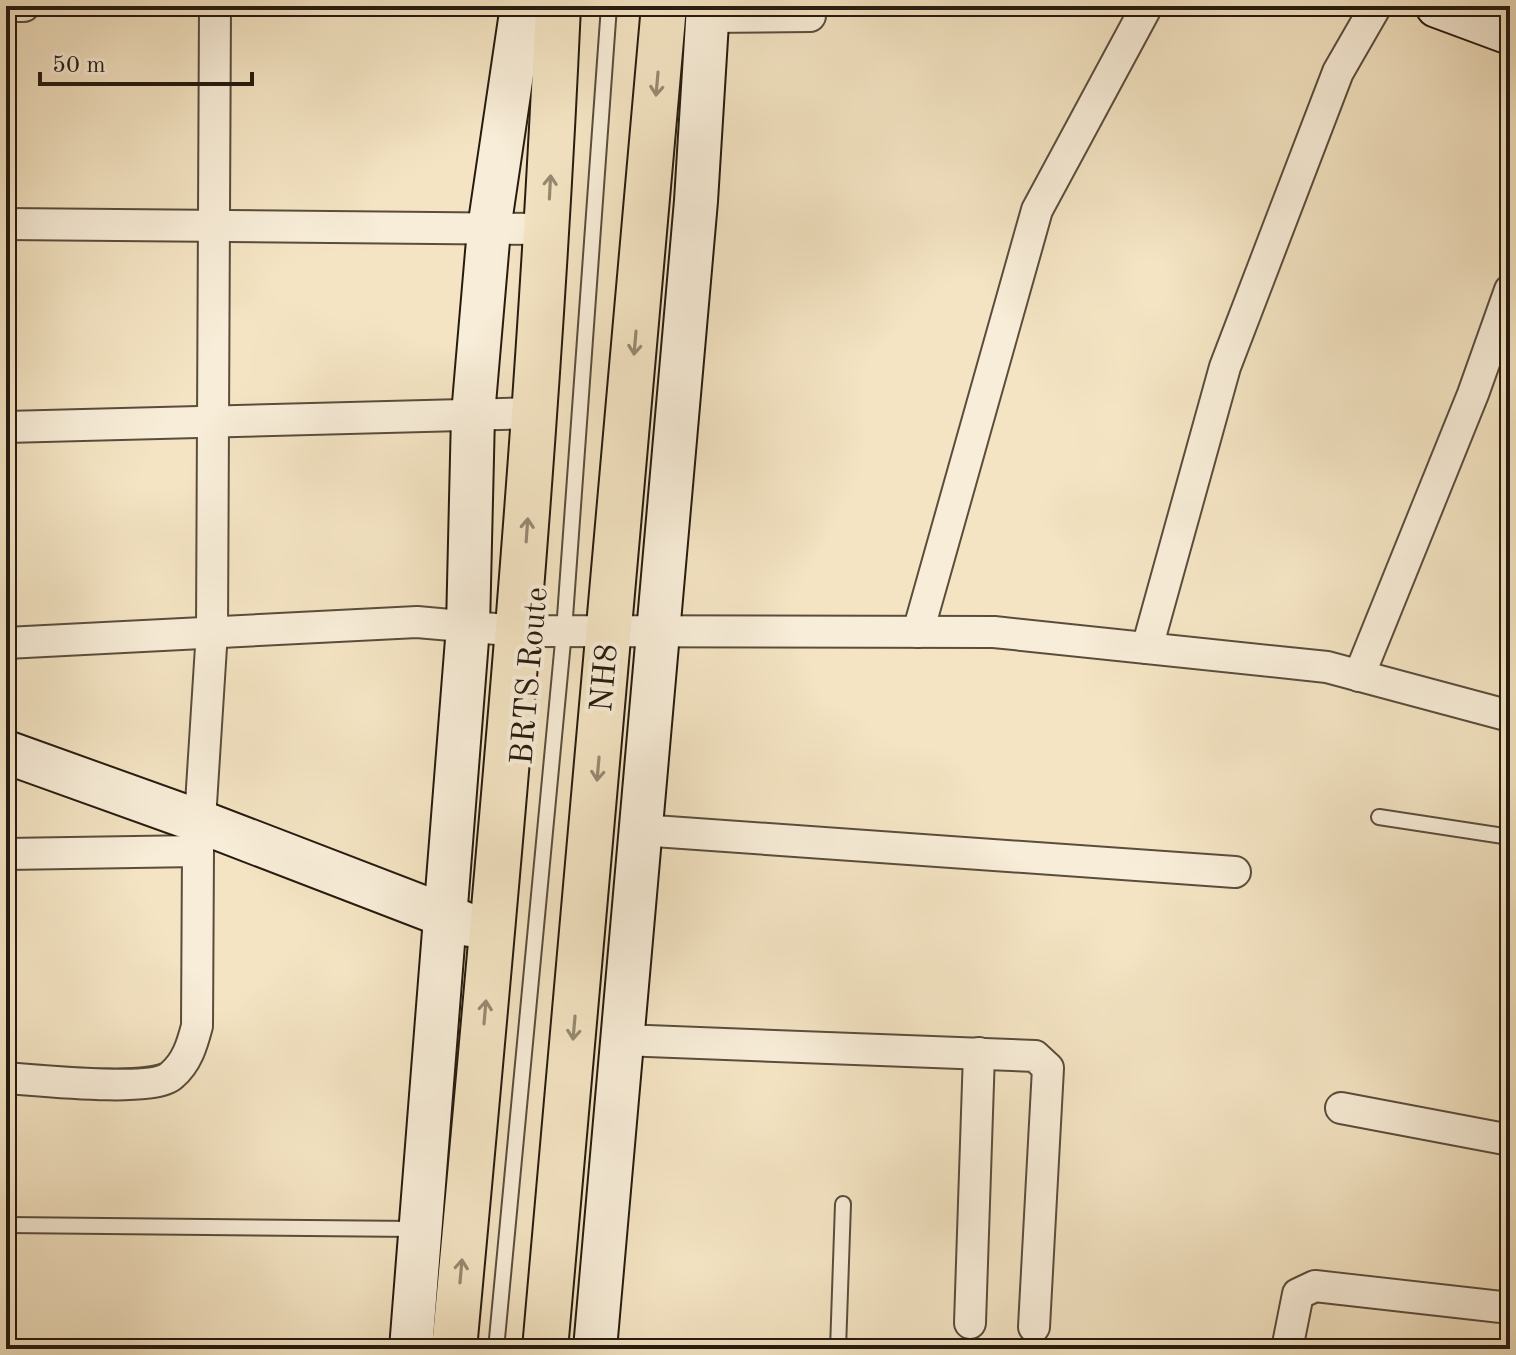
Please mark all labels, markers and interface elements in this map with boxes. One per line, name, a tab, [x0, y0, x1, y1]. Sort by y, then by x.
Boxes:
scale bar	[40, 36, 252, 86]
text: 50 m	[52, 54, 106, 78]
one-way arrow	[649, 70, 664, 97]
one-way arrow	[543, 174, 558, 201]
one-way arrow	[627, 329, 642, 356]
one-way arrow	[520, 517, 535, 544]
street label: BRTS Route	[507, 586, 555, 766]
street label: NH8	[587, 643, 625, 713]
one-way arrow	[590, 755, 605, 782]
one-way arrow	[477, 999, 492, 1026]
one-way arrow	[566, 1014, 581, 1041]
one-way arrow	[454, 1258, 469, 1285]

